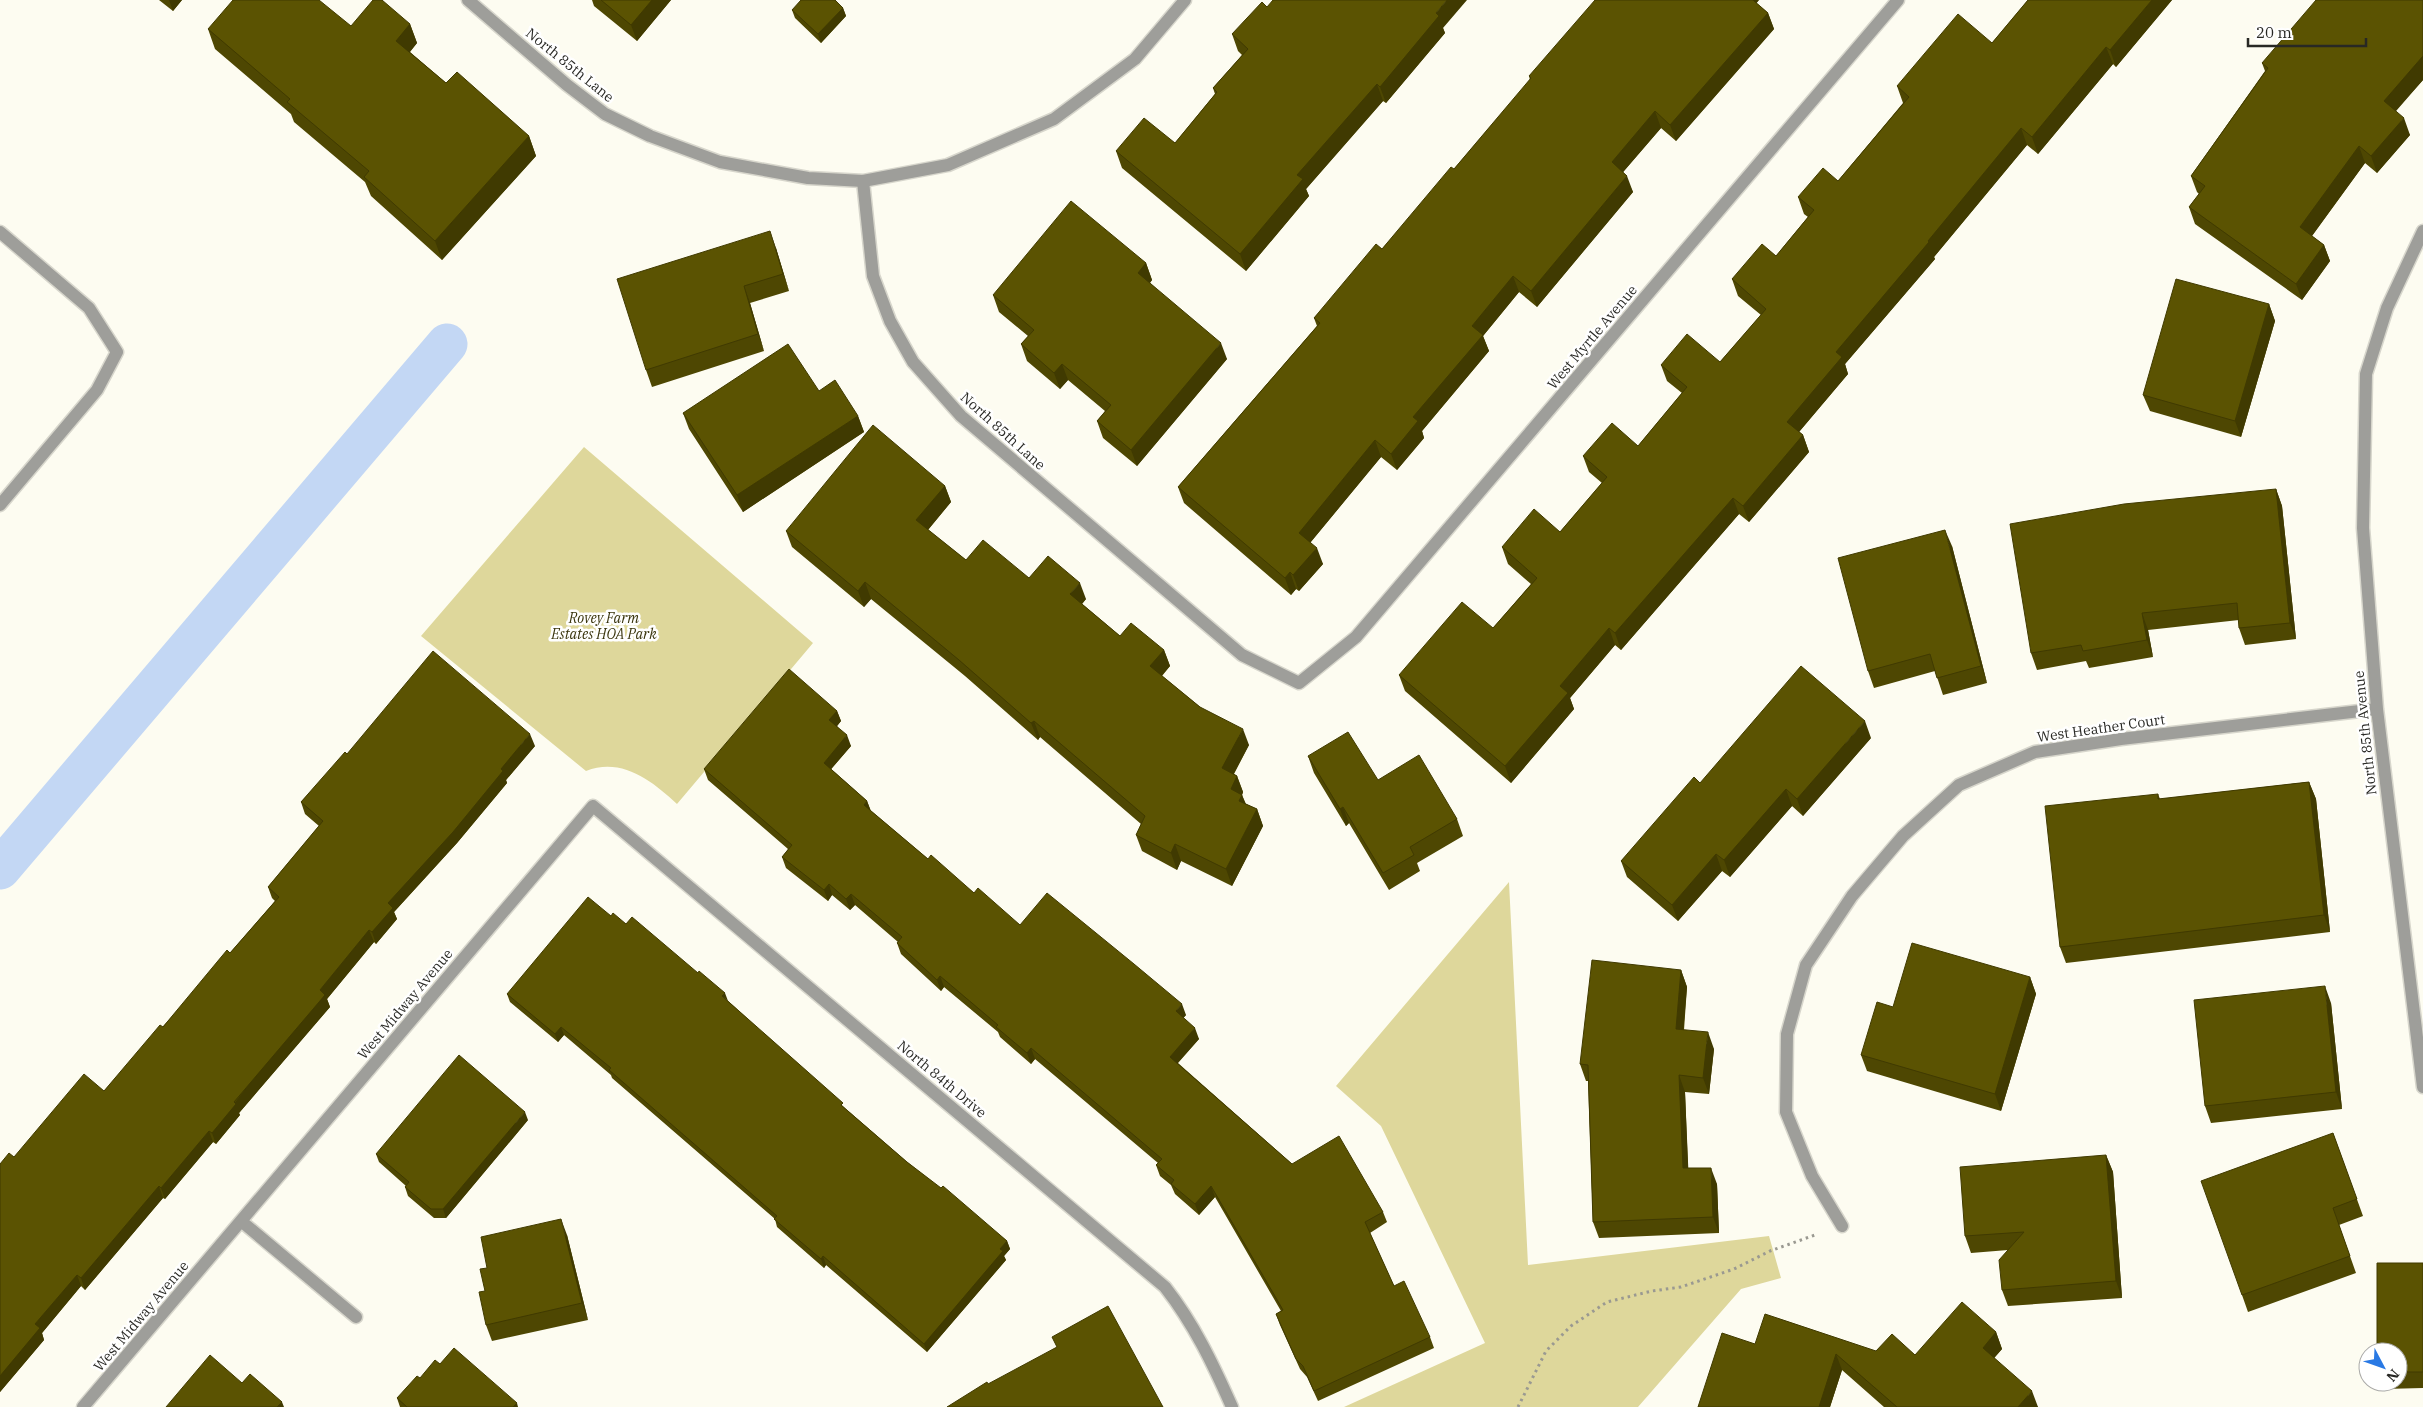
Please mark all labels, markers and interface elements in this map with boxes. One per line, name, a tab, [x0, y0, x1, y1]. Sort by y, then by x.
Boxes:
scale bar	[2248, 15, 2366, 47]
text: 20 m	[2256, 23, 2292, 42]
street label: North 85th Lane	[522, 24, 618, 106]
street label: West Myrtle Avenue	[1543, 281, 1641, 393]
street label: North 85th Lane	[957, 388, 1049, 474]
park label: Rovey Farm Estates HOA Park	[550, 609, 657, 643]
street label: North 85th Avenue	[2350, 670, 2380, 796]
street label: West Heather Court	[2036, 710, 2166, 746]
street label: West Midway Avenue	[354, 945, 456, 1063]
street label: North 84th Drive	[894, 1036, 990, 1122]
street label: West Midway Avenue	[90, 1257, 192, 1375]
north arrow	[2358, 1342, 2408, 1392]
text: N	[2382, 1365, 2403, 1386]

